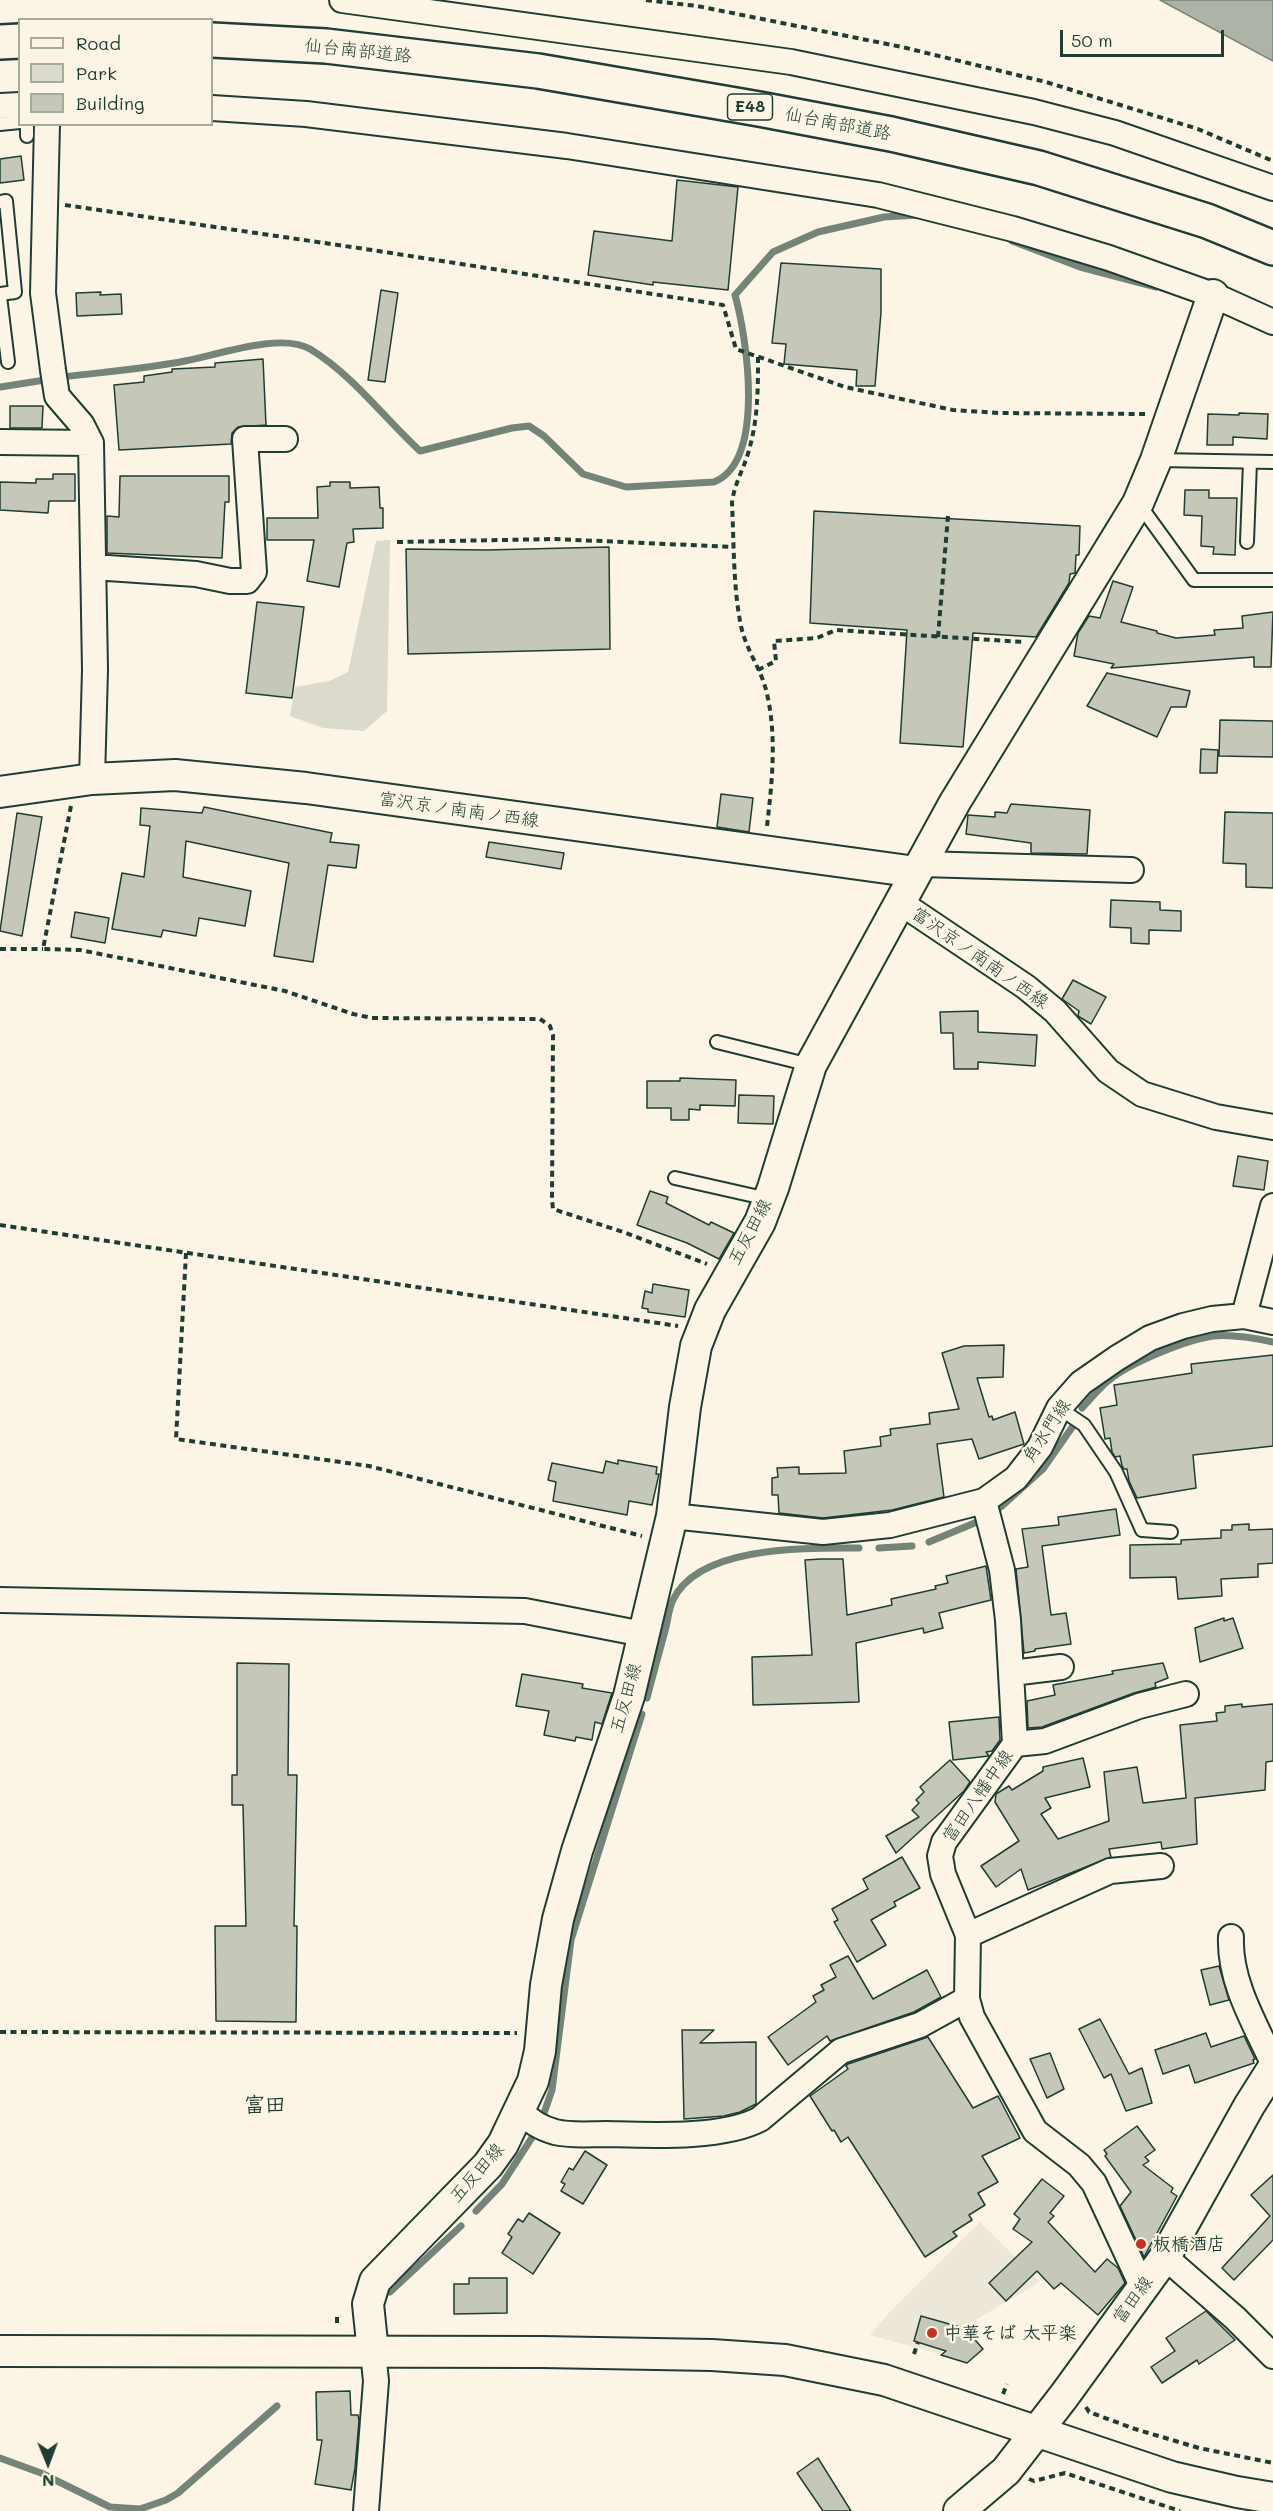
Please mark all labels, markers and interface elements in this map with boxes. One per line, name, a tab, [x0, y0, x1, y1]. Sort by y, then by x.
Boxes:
legend	[18, 18, 213, 126]
scale bar	[1063, 18, 1226, 56]
text: 50 m	[1071, 28, 1113, 52]
text: Road	[76, 31, 121, 55]
street label: 仙台南部道路	[303, 35, 413, 67]
text: Park	[76, 61, 117, 85]
text: Building	[76, 91, 144, 115]
road number: E48	[728, 94, 772, 120]
street label: 仙台南部道路	[783, 103, 893, 145]
street label: 富沢京ノ南南ノ西線	[377, 788, 541, 832]
street label: 富沢京ノ南南ノ西線	[907, 903, 1053, 1013]
street label: 五反田線	[724, 1195, 776, 1269]
street label: 角水門線	[1018, 1395, 1076, 1467]
street label: 五反田線	[606, 1660, 646, 1736]
street label: 富田八幡中線	[938, 1746, 1018, 1846]
district label: 富田	[244, 2093, 286, 2119]
street label: 五反田線	[445, 2139, 509, 2207]
place label: 板橋酒店	[1153, 2233, 1225, 2255]
marker: 板橋酒店	[1134, 2237, 1148, 2251]
street label: 富田線	[1108, 2272, 1158, 2328]
place label: 中華そば 太平楽	[944, 2322, 1076, 2344]
marker: 中華そば 太平楽	[925, 2326, 939, 2340]
north arrow	[18, 2433, 78, 2493]
text: N	[42, 2471, 55, 2492]

